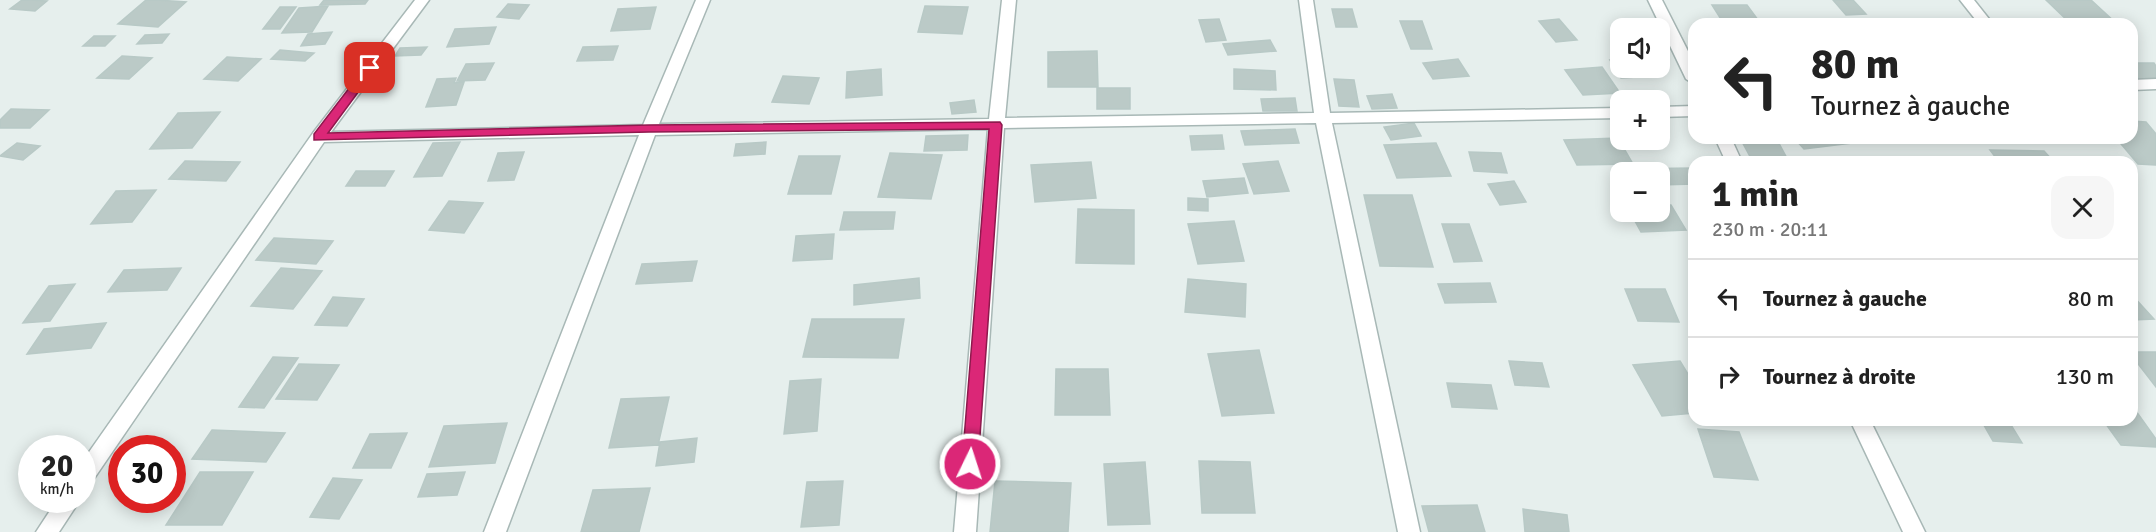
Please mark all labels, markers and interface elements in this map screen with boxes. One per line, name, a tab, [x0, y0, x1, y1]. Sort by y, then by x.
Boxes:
map controls	[1610, 18, 1670, 222]
button: sound	[1610, 18, 1670, 78]
text: 80 m	[1811, 39, 1900, 90]
pin	[344, 42, 395, 93]
icon: left	[1712, 42, 1790, 120]
icon: arrive	[353, 51, 386, 84]
button: +	[1610, 90, 1670, 150]
text: Tournez à gauche	[1811, 90, 2010, 123]
button: −	[1610, 162, 1670, 222]
text: 1 min	[1712, 172, 1799, 217]
button: close	[2051, 176, 2114, 239]
text: 230 m · 20:11	[1712, 217, 1828, 242]
icon: left	[1712, 282, 1745, 315]
text: Tournez à gauche	[1763, 285, 1927, 312]
text: 80 m	[2068, 285, 2114, 312]
icon: right	[1712, 360, 1745, 393]
text: Tournez à droite	[1763, 363, 1916, 390]
text: 130 m	[2056, 363, 2114, 390]
position arrow	[938, 432, 1002, 496]
speed limit sign: 30	[108, 435, 186, 513]
text: 20	[41, 448, 73, 485]
text: km/h	[40, 480, 74, 498]

